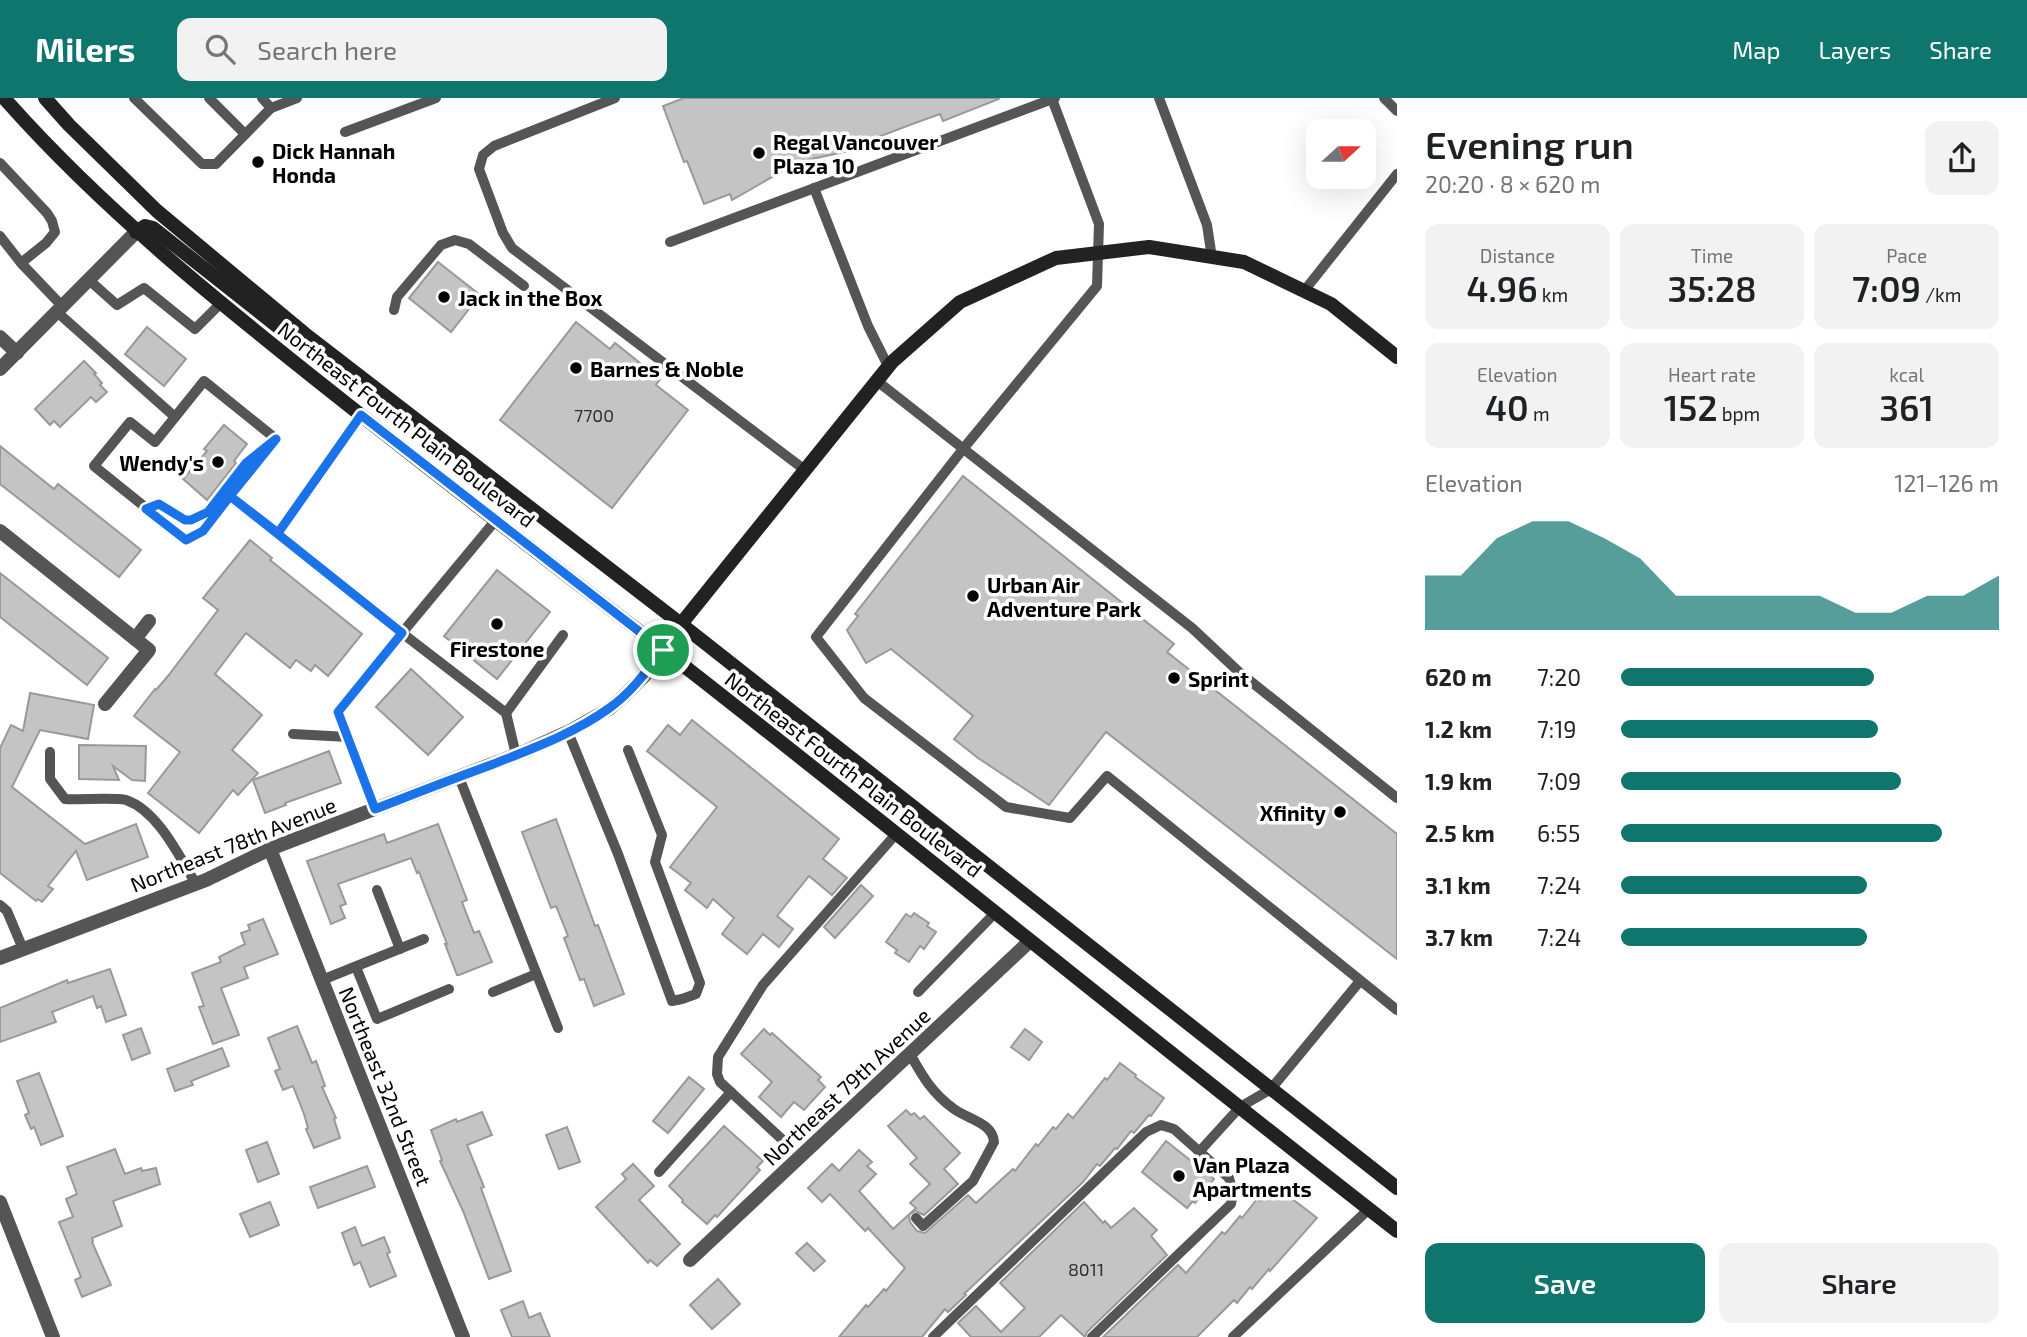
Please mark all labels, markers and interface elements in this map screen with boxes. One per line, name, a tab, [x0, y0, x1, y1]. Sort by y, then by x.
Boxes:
search box	[177, 18, 667, 81]
text: Milers	[35, 29, 135, 69]
icon: search	[201, 30, 239, 68]
text: Search here	[257, 34, 397, 65]
text: Map	[1732, 35, 1780, 64]
text: Layers	[1818, 35, 1891, 64]
text: Share	[1929, 35, 1992, 64]
north arrow	[1306, 119, 1376, 189]
map controls	[1306, 119, 1376, 189]
text: Evening run	[1425, 121, 1634, 167]
button: share	[1925, 121, 1999, 195]
place label: Regal Vancouver Plaza 10	[773, 129, 938, 178]
place label: Dick Hannah Honda	[272, 138, 395, 187]
marker: Regal Vancouver Plaza 10	[751, 145, 767, 161]
marker: Dick Hannah Honda	[250, 154, 266, 170]
text: 20:20 · 8 × 620 m	[1425, 170, 1600, 198]
text: Distance	[1480, 244, 1555, 267]
text: Time	[1691, 244, 1733, 267]
text: Pace	[1886, 244, 1927, 267]
text: 4.96	[1467, 267, 1538, 309]
text: 35:28	[1667, 267, 1757, 309]
text: 7:09	[1852, 267, 1921, 309]
text: km	[1538, 283, 1568, 306]
text: /km	[1921, 283, 1961, 306]
place label: Jack in the Box	[458, 285, 602, 310]
marker: Jack in the Box	[436, 289, 452, 305]
street label: Northeast Fourth Plain Boulevard	[274, 316, 540, 532]
place label: Barnes & Noble	[590, 356, 744, 381]
marker: Barnes & Noble	[568, 360, 584, 376]
text: Elevation	[1477, 363, 1558, 386]
text: Heart rate	[1668, 363, 1756, 386]
text: kcal	[1889, 363, 1924, 386]
text: 40	[1485, 386, 1529, 428]
text: 152	[1664, 386, 1718, 428]
text: 361	[1879, 386, 1934, 428]
text: m	[1529, 402, 1550, 425]
text: bpm	[1718, 402, 1760, 425]
house number: 7700	[574, 404, 614, 426]
place label: Wendy's	[119, 450, 204, 476]
marker: Wendy's	[210, 454, 226, 470]
text: Elevation	[1425, 469, 1523, 497]
text: 121–126 m	[1894, 469, 1999, 497]
place label: Urban Air Adventure Park	[987, 572, 1141, 621]
marker: Urban Air Adventure Park	[965, 588, 981, 604]
marker: Firestone	[489, 616, 505, 632]
pin	[633, 620, 693, 680]
icon: arrive	[644, 631, 682, 669]
place label: Firestone	[450, 636, 545, 661]
text: 620 m	[1425, 663, 1492, 691]
text: 7:20	[1537, 663, 1581, 691]
street label: Northeast Fourth Plain Boulevard	[721, 666, 987, 882]
place label: Sprint	[1188, 666, 1249, 691]
marker: Sprint	[1166, 670, 1182, 686]
text: 1.2 km	[1425, 715, 1492, 743]
text: 7:19	[1537, 715, 1577, 743]
text: 1.9 km	[1425, 767, 1492, 795]
text: 7:09	[1537, 767, 1581, 795]
street label: Northeast 78th Avenue	[126, 791, 340, 897]
place label: Xfinity	[1260, 800, 1326, 826]
marker: Xfinity	[1332, 804, 1348, 820]
text: 2.5 km	[1425, 819, 1495, 847]
text: 6:55	[1537, 819, 1580, 847]
text: 3.1 km	[1425, 871, 1491, 899]
text: 7:24	[1537, 871, 1581, 899]
text: 3.7 km	[1425, 923, 1493, 951]
text: 7:24	[1537, 923, 1581, 951]
street label: Northeast 32nd Street	[335, 983, 437, 1189]
street label: Northeast 79th Avenue	[757, 1002, 935, 1170]
place label: Van Plaza Apartments	[1193, 1152, 1312, 1201]
marker: Van Plaza Apartments	[1171, 1168, 1187, 1184]
button: Save	[1425, 1243, 1705, 1323]
button: Share	[1719, 1243, 1999, 1323]
house number: 8011	[1068, 1258, 1104, 1280]

